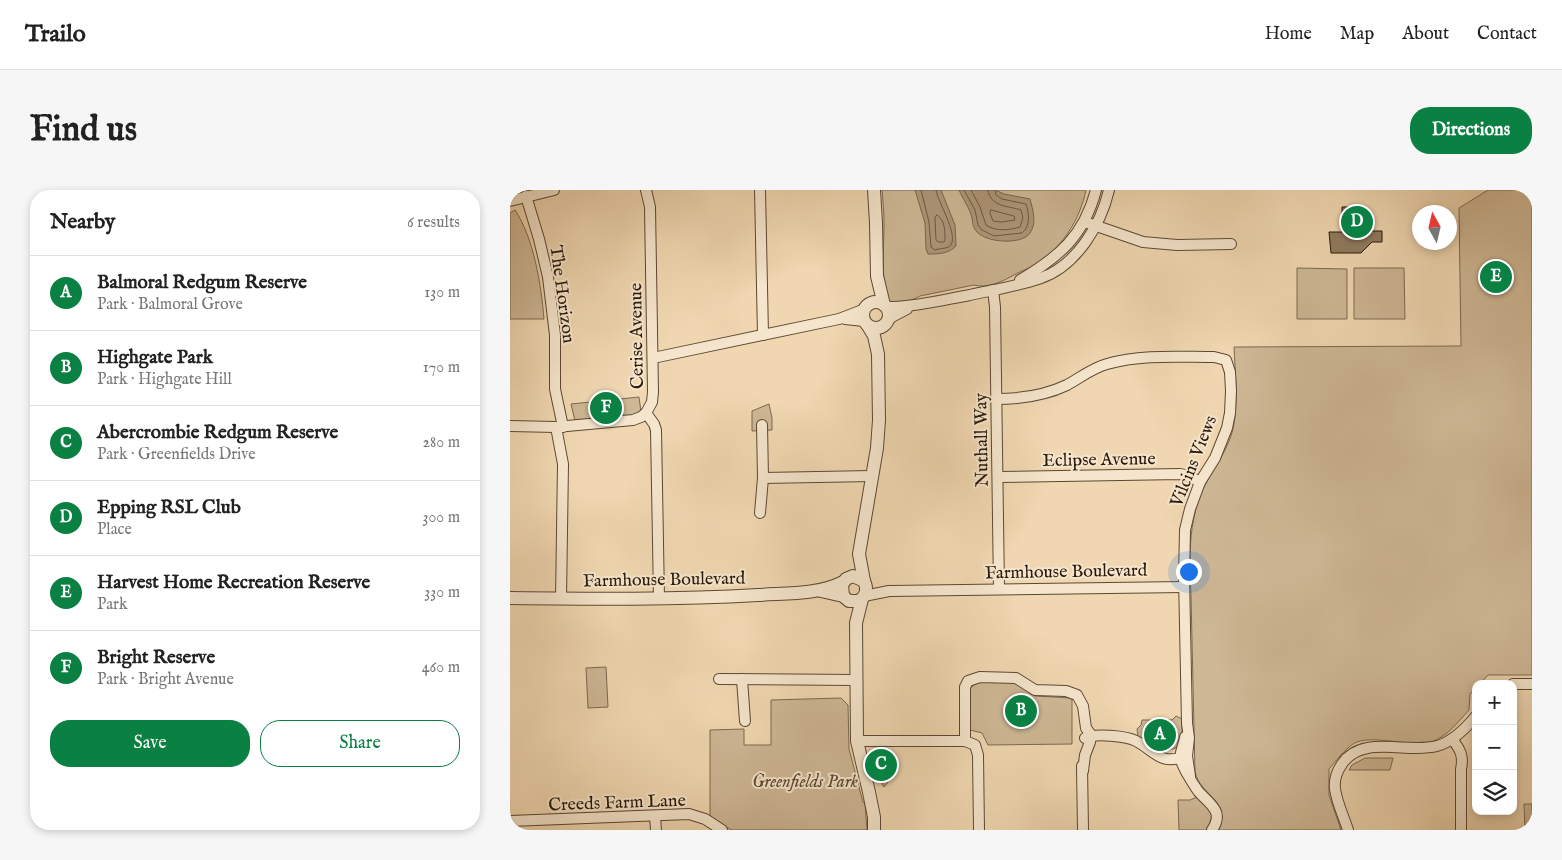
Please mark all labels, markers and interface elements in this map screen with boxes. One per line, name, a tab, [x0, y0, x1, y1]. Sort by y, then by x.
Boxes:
text: Trailo	[25, 19, 86, 50]
text: Home	[1265, 23, 1312, 46]
text: Map	[1340, 23, 1374, 46]
text: About	[1402, 23, 1449, 46]
text: Contact	[1477, 23, 1537, 46]
button: Directions	[1410, 107, 1532, 154]
text: Find us	[30, 108, 137, 153]
pin: D	[1341, 203, 1373, 241]
north arrow	[1412, 205, 1457, 250]
text: Nearby	[50, 209, 115, 236]
text: 6 results	[407, 213, 460, 233]
street label: The Horizon	[543, 244, 580, 345]
pin: E	[1480, 258, 1512, 296]
text: Balmoral Redgum Reserve	[97, 271, 307, 295]
text: A	[61, 283, 71, 303]
text: 130 m	[424, 283, 460, 303]
street label: Cerise Avenue	[625, 283, 650, 389]
text: Park · Balmoral Grove	[97, 295, 243, 315]
text: Highgate Park	[97, 346, 213, 370]
text: B	[61, 358, 71, 378]
text: 170 m	[423, 358, 460, 378]
text: Park · Highgate Hill	[97, 370, 232, 390]
pin: F	[590, 389, 622, 427]
street label: Nuthall Way	[970, 393, 995, 487]
street label: Vilcins Views	[1165, 412, 1223, 512]
text: Abercrombie Redgum Reserve	[97, 421, 338, 445]
text: C	[60, 433, 72, 453]
text: 280 m	[423, 433, 460, 453]
text: Park · Greenfields Drive	[97, 445, 256, 465]
street label: Eclipse Avenue	[1042, 448, 1156, 473]
text: Epping RSL Club	[97, 496, 241, 520]
text: D	[60, 508, 72, 528]
text: 300 m	[422, 508, 460, 528]
text: Place	[97, 520, 132, 540]
your location	[1176, 559, 1202, 585]
street label: Farmhouse Boulevard	[985, 560, 1148, 585]
street label: Farmhouse Boulevard	[583, 568, 746, 593]
text: Harvest Home Recreation Reserve	[97, 571, 370, 595]
text: E	[60, 583, 72, 603]
text: 330 m	[424, 583, 460, 603]
text: Park	[97, 595, 127, 615]
text: Bright Reserve	[97, 646, 215, 670]
text: F	[61, 658, 71, 678]
text: 460 m	[422, 658, 460, 678]
text: Park · Bright Avenue	[97, 670, 234, 690]
map controls	[1472, 680, 1517, 815]
button: +	[1472, 680, 1517, 725]
pin: B	[1005, 692, 1037, 730]
pin: A	[1144, 716, 1176, 754]
button: Save	[50, 720, 250, 767]
button: Share	[260, 720, 460, 767]
button: −	[1472, 725, 1517, 770]
pin: C	[865, 746, 897, 784]
button: layers	[1472, 770, 1517, 815]
park label: Greenfields Park	[752, 771, 858, 794]
street label: Creeds Farm Lane	[548, 790, 686, 817]

